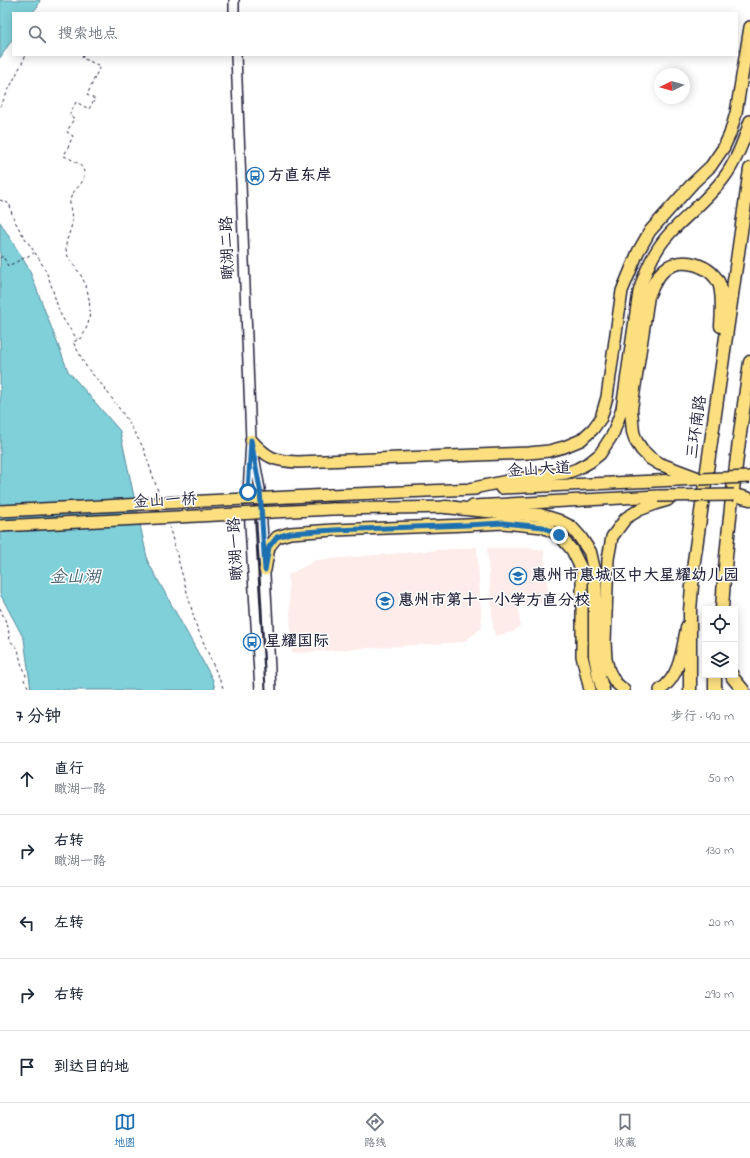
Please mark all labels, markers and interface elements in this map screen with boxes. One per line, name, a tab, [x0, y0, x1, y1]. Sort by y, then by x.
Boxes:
search box	[12, 12, 738, 56]
icon: search	[26, 23, 48, 45]
text: 搜索地点	[58, 23, 118, 45]
north arrow	[654, 68, 690, 104]
place label: 方直东岸	[268, 164, 332, 188]
bus stop icon: 方直东岸	[245, 166, 265, 186]
street label: 瞰湖二路	[215, 216, 241, 280]
street label: 三环南路	[681, 394, 713, 460]
street label: 金山大道	[506, 456, 572, 484]
route start	[239, 483, 257, 501]
street label: 金山一桥	[132, 487, 198, 515]
street label: 瞰湖一路	[222, 516, 250, 582]
route end	[550, 526, 568, 544]
place label: 惠州市惠城区中大星耀幼儿园	[531, 564, 739, 588]
water label: 金山湖	[50, 565, 102, 590]
school or university icon: 惠州市惠城区中大星耀幼儿园	[508, 566, 528, 586]
place label: 惠州市第十一小学方直分校	[398, 589, 590, 613]
school or university icon: 惠州市第十一小学方直分校	[375, 591, 395, 611]
map controls	[702, 606, 738, 678]
button: locate	[702, 606, 738, 642]
place label: 星耀国际	[265, 630, 329, 654]
bus stop icon: 星耀国际	[242, 632, 262, 652]
button: layers	[702, 642, 738, 678]
text: 7 分钟	[16, 704, 61, 729]
text: 步行 · 490 m	[671, 707, 734, 726]
text: 直行	[54, 758, 84, 780]
icon: ahead	[16, 768, 38, 790]
text: 50 m	[708, 769, 734, 788]
text: 瞰湖一路	[54, 780, 106, 799]
text: 右转	[54, 830, 84, 852]
icon: right	[16, 840, 38, 862]
text: 130 m	[706, 841, 734, 860]
text: 瞰湖一路	[54, 852, 106, 871]
icon: left	[16, 912, 38, 934]
text: 左转	[54, 912, 84, 934]
text: 20 m	[709, 913, 734, 932]
icon: right	[16, 984, 38, 1006]
text: 右转	[54, 984, 84, 1006]
text: 290 m	[705, 985, 734, 1004]
icon: arrive	[16, 1056, 38, 1078]
text: 到达目的地	[54, 1056, 129, 1078]
tab: 地图	[114, 1111, 136, 1151]
tab: 路线	[364, 1111, 386, 1151]
tab: 收藏	[614, 1111, 636, 1151]

